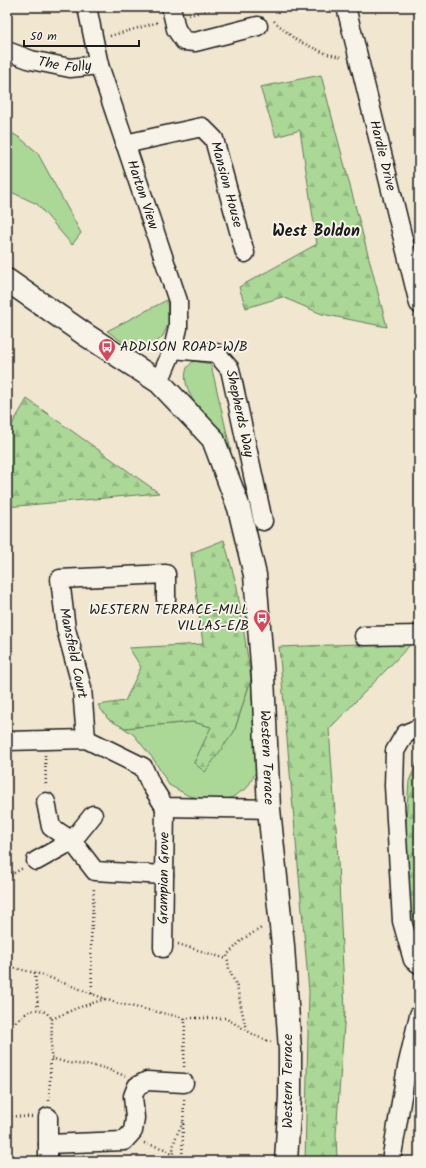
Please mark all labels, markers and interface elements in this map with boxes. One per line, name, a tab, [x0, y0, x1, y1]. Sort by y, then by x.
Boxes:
scale bar	[24, 22, 139, 48]
text: 50 m	[30, 27, 57, 46]
street label: The Folly	[36, 51, 93, 79]
street label: Hardie Drive	[363, 118, 402, 194]
street label: Mansion House	[204, 139, 249, 231]
street label: Harton View	[121, 157, 164, 233]
district label: West Boldon	[272, 219, 360, 244]
place label: ADDISON ROAD-W/B	[120, 336, 248, 358]
bus stop icon: ADDISON ROAD-W/B	[97, 337, 117, 362]
street label: Shepherds Way	[219, 368, 260, 460]
place label: WESTERN TERRACE-MILL VILLAS-E/B	[89, 599, 249, 637]
street label: Mansfield Court	[53, 606, 93, 701]
bus stop icon: WESTERN TERRACE-MILL VILLAS-E/B	[252, 608, 272, 633]
street label: Western Terrace	[254, 709, 280, 806]
street label: Grampian Grove	[152, 831, 176, 924]
street label: Western Terrace	[277, 1033, 299, 1128]

